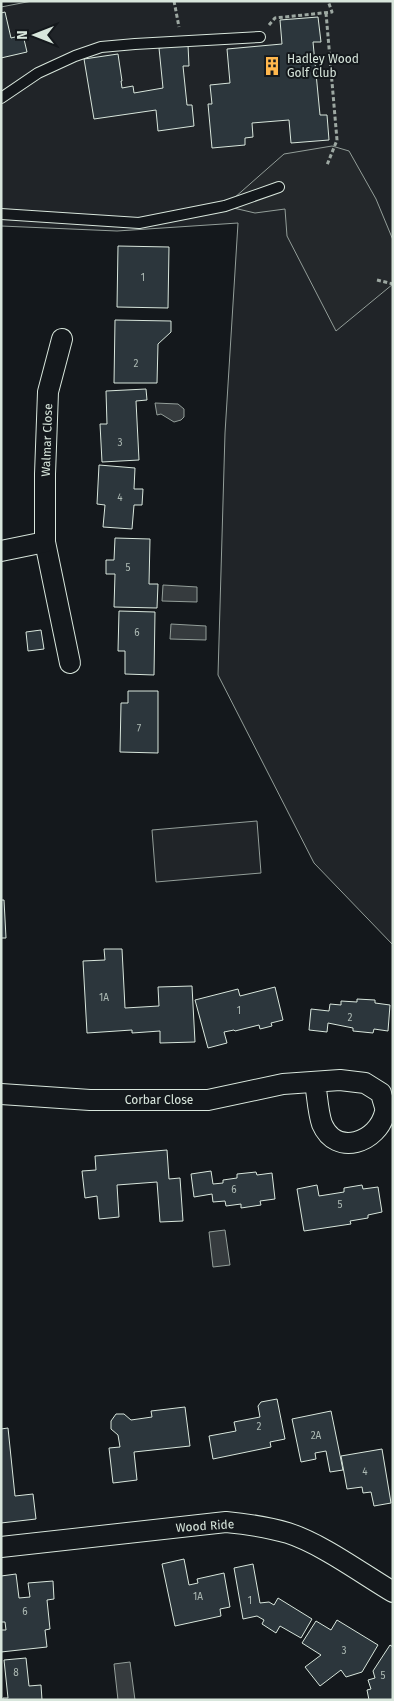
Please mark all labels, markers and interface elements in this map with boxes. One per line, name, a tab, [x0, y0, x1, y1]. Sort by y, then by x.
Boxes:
north arrow	[10, 10, 60, 60]
text: N	[14, 30, 31, 40]
place label: Hadley Wood Golf Club	[287, 52, 359, 80]
building icon: Hadley Wood Golf Club	[261, 55, 283, 77]
house number: 1	[141, 272, 145, 284]
house number: 2	[134, 358, 139, 370]
street label: Walmar Close	[39, 403, 55, 477]
house number: 3	[118, 437, 123, 449]
house number: 4	[117, 492, 123, 504]
house number: 5	[125, 562, 131, 574]
house number: 6	[134, 627, 140, 639]
house number: 7	[137, 723, 142, 735]
house number: 1A	[99, 992, 109, 1004]
house number: 1	[237, 1005, 241, 1017]
house number: 2	[348, 1012, 353, 1024]
street label: Corbar Close	[125, 1093, 193, 1107]
house number: 6	[231, 1184, 237, 1196]
house number: 5	[337, 1199, 343, 1211]
house number: 2	[257, 1421, 262, 1433]
house number: 2A	[311, 1430, 322, 1442]
house number: 4	[362, 1466, 368, 1478]
street label: Wood Ride	[175, 1517, 235, 1535]
house number: 1A	[193, 1591, 203, 1603]
house number: 1	[248, 1595, 252, 1607]
house number: 6	[22, 1606, 28, 1618]
house number: 3	[342, 1645, 347, 1657]
house number: 8	[13, 1667, 19, 1679]
house number: 5	[380, 1670, 386, 1682]

